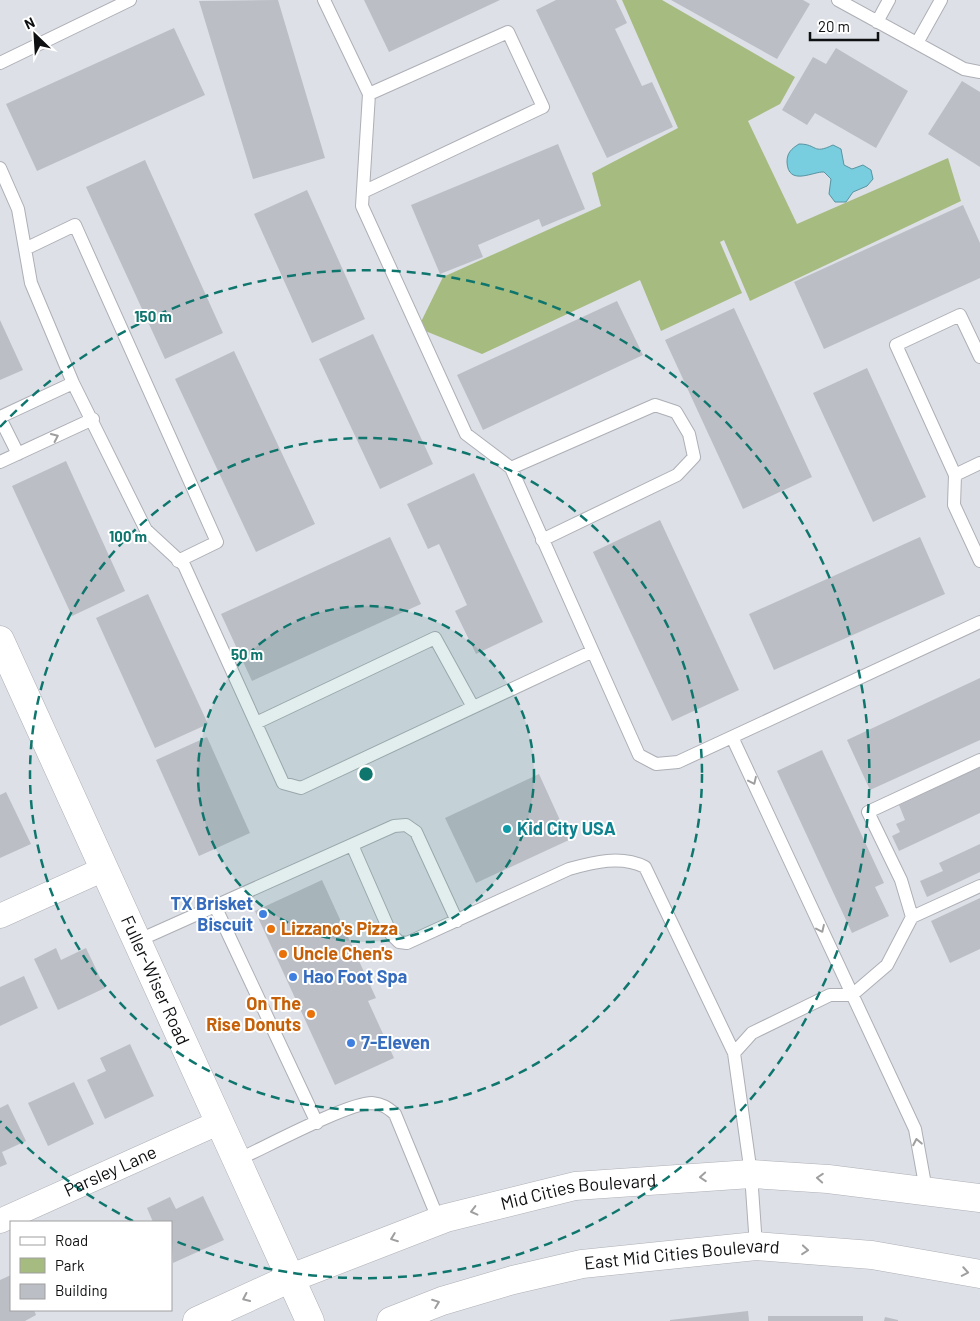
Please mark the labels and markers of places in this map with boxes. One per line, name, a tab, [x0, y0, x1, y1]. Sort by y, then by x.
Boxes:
centre of rings	[357, 765, 375, 783]
place label: Kid City USA	[517, 817, 616, 839]
marker: Kid City USA	[501, 823, 513, 835]
place label: TX Brisket Biscuit	[171, 892, 253, 935]
marker: TX Brisket Biscuit	[257, 908, 269, 920]
place label: Lizzano's Pizza	[281, 917, 398, 939]
marker: Lizzano's Pizza	[265, 923, 277, 935]
place label: Uncle Chen's	[293, 942, 393, 964]
marker: Uncle Chen's	[277, 948, 289, 960]
place label: Hao Foot Spa	[303, 965, 407, 987]
marker: Hao Foot Spa	[287, 971, 299, 983]
place label: On The Rise Donuts	[206, 992, 301, 1035]
marker: On The Rise Donuts	[305, 1008, 317, 1020]
place label: 7-Eleven	[361, 1031, 430, 1053]
marker: 7-Eleven	[345, 1037, 357, 1049]

